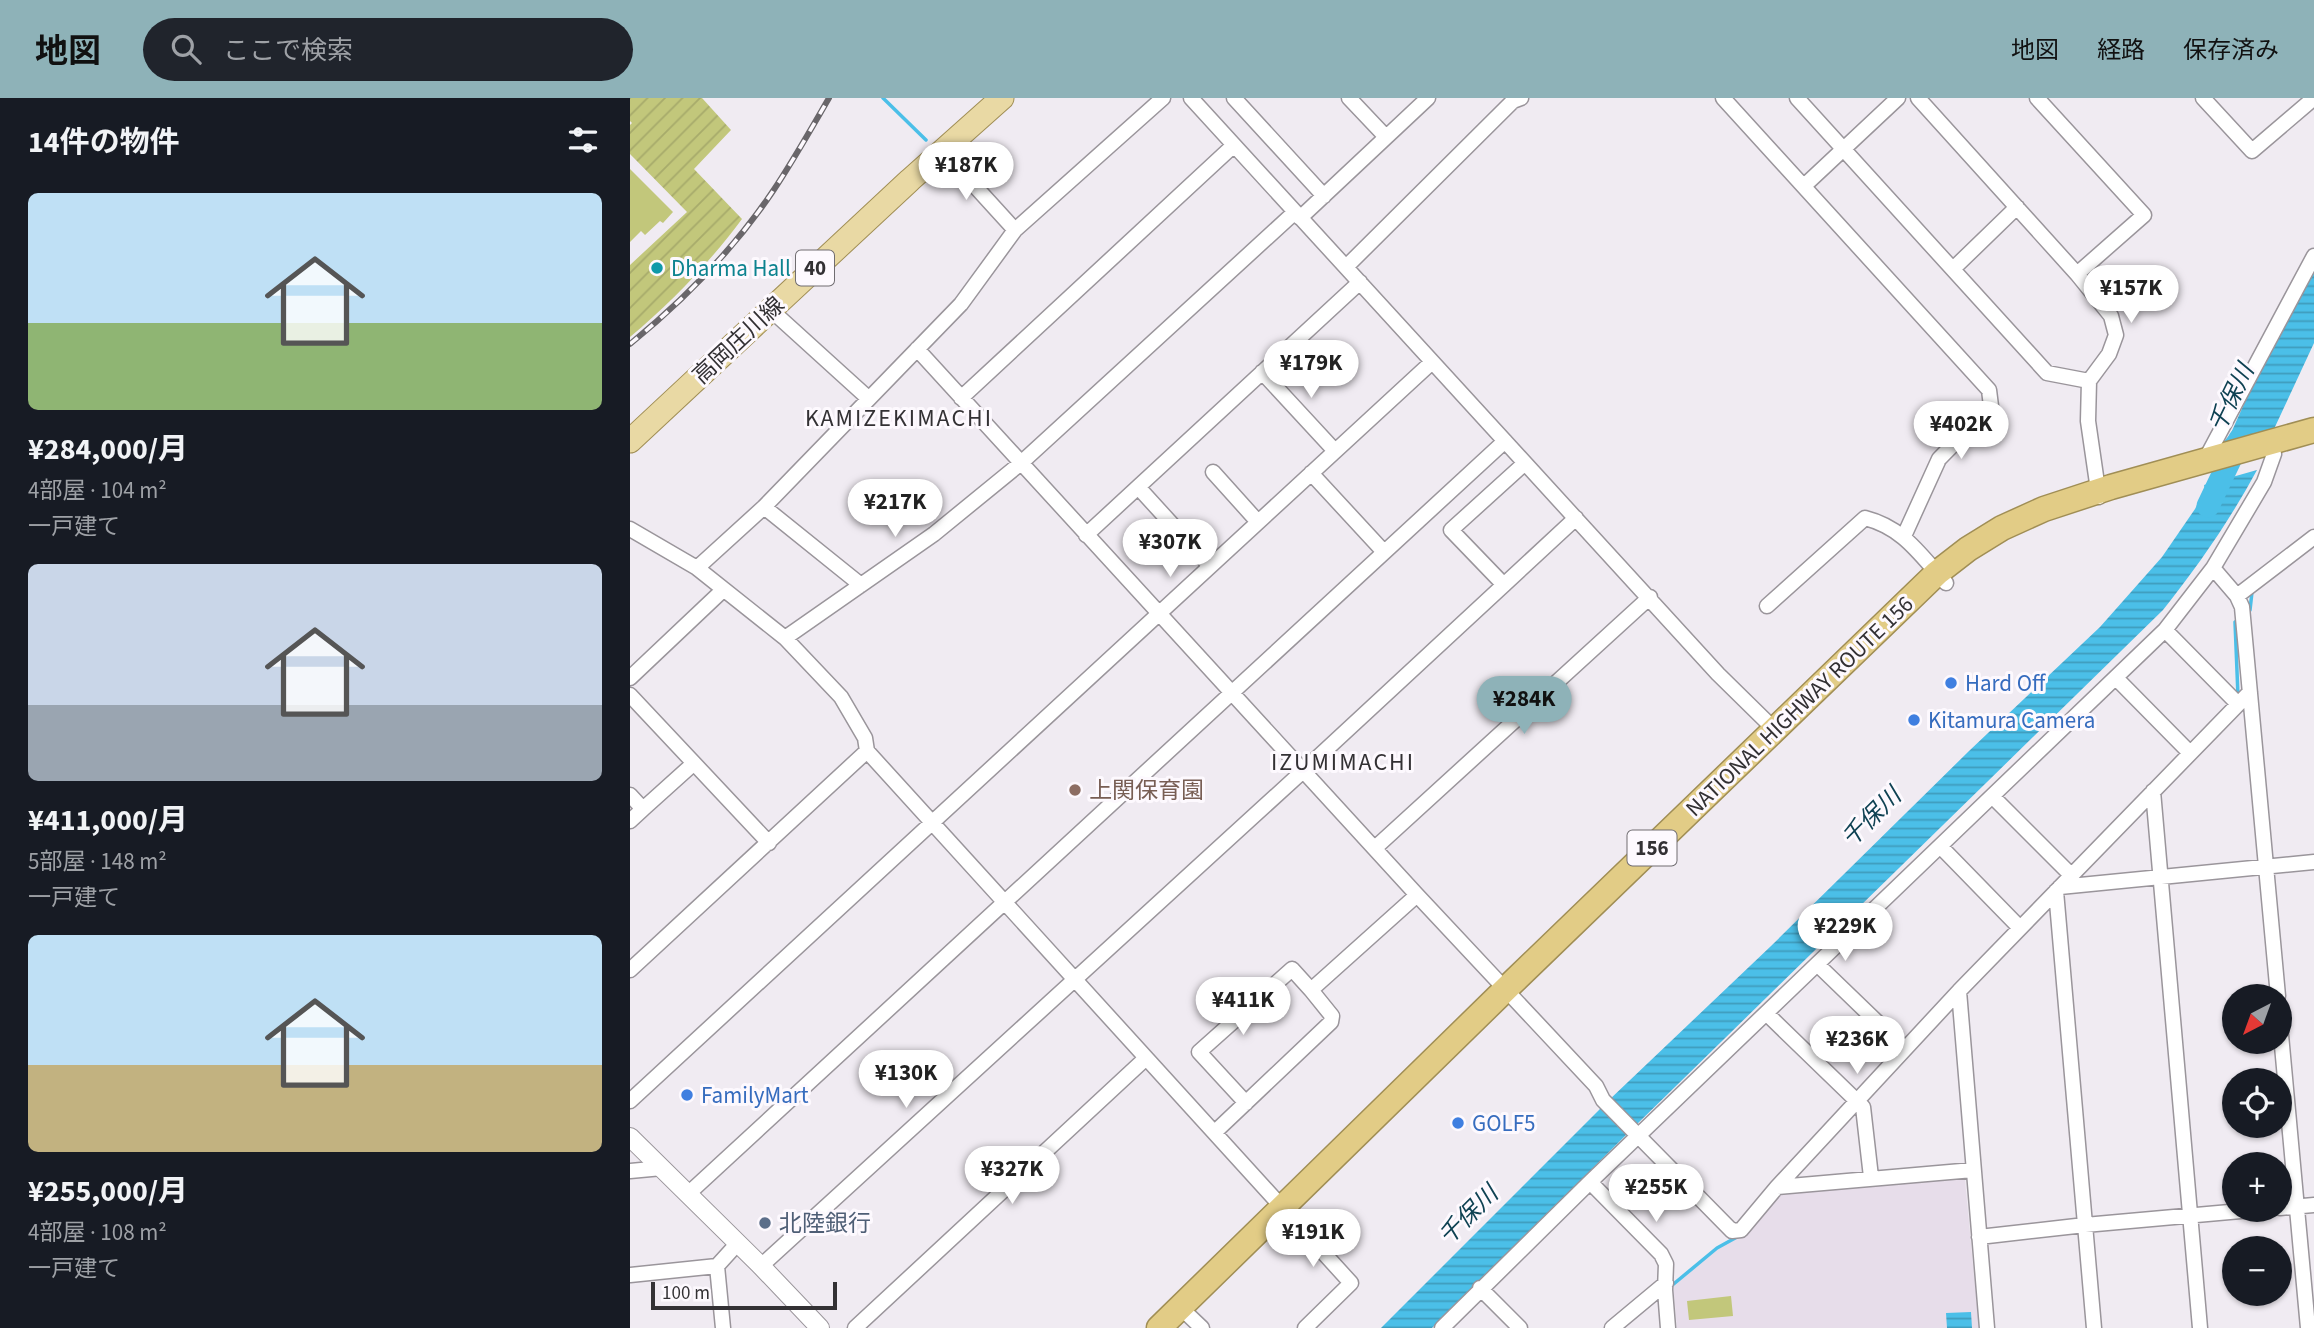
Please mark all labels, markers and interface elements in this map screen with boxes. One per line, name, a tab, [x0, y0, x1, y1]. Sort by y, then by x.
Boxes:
search box	[143, 18, 633, 81]
text: 地図	[35, 28, 101, 75]
icon: search	[167, 30, 205, 68]
text: ここで検索	[223, 32, 353, 69]
text: 地図	[2011, 33, 2059, 68]
text: 経路	[2097, 33, 2145, 68]
text: 保存済み	[2183, 33, 2279, 68]
text: 14件の物件	[28, 121, 180, 164]
icon: filters	[564, 121, 602, 159]
pin: ¥187K	[917, 142, 1015, 202]
text: ¥187K	[935, 148, 997, 181]
icon: home	[252, 238, 378, 364]
road number: 40	[796, 250, 834, 286]
place label: Dharma Hall	[671, 252, 791, 285]
marker: Dharma Hall	[649, 260, 665, 276]
pin: ¥157K	[2082, 266, 2180, 325]
text: ¥157K	[2100, 271, 2162, 304]
street label: 高岡庄川線	[685, 289, 792, 392]
pin: ¥179K	[1262, 341, 1360, 400]
text: ¥179K	[1280, 346, 1342, 379]
water label: 千保川	[2200, 355, 2264, 438]
district label: KAMIZEKIMACHI	[805, 401, 993, 436]
pin: ¥402K	[1912, 402, 2010, 461]
text: ¥402K	[1930, 407, 1992, 440]
text: ¥284,000/月	[28, 428, 188, 471]
text: 4部屋 · 104 m²	[28, 474, 167, 507]
pin: ¥217K	[846, 480, 944, 539]
text: ¥217K	[864, 485, 926, 518]
text: 一戸建て	[28, 510, 120, 543]
pin: ¥307K	[1121, 519, 1219, 579]
text: ¥307K	[1139, 525, 1201, 558]
street label: NATIONAL HIGHWAY ROUTE 156	[1678, 588, 1921, 824]
icon: home	[252, 609, 378, 735]
place label: Hard Off	[1965, 667, 2046, 700]
marker: Hard Off	[1943, 675, 1959, 691]
pin: ¥284K	[1475, 676, 1573, 736]
text: ¥284K	[1493, 682, 1555, 715]
place label: Kitamura Camera	[1928, 704, 2095, 737]
marker: Kitamura Camera	[1906, 712, 1922, 728]
district label: IZUMIMACHI	[1271, 745, 1415, 780]
place label: 上関保育園	[1089, 774, 1204, 807]
water label: 千保川	[1834, 777, 1911, 855]
marker: 上関保育園	[1067, 782, 1083, 798]
text: ¥411,000/月	[28, 799, 188, 842]
road number: 156	[1628, 830, 1676, 866]
text: 5部屋 · 148 m²	[28, 845, 167, 878]
text: 一戸建て	[28, 881, 120, 914]
pin: ¥229K	[1796, 904, 1894, 963]
text: ¥229K	[1814, 909, 1876, 942]
pin: ¥411K	[1194, 978, 1292, 1037]
icon: home	[252, 980, 378, 1106]
text: ¥411K	[1212, 983, 1274, 1016]
north arrow	[2222, 984, 2292, 1054]
map controls	[2222, 984, 2292, 1306]
pin: ¥236K	[1808, 1016, 1906, 1076]
text: ¥236K	[1826, 1022, 1888, 1055]
pin: ¥130K	[857, 1051, 955, 1110]
text: ¥130K	[875, 1056, 937, 1089]
button: locate	[2222, 1068, 2292, 1138]
place label: FamilyMart	[701, 1079, 809, 1112]
marker: FamilyMart	[679, 1087, 695, 1103]
place label: GOLF5	[1472, 1107, 1535, 1140]
marker: GOLF5	[1450, 1115, 1466, 1131]
pin: ¥327K	[963, 1146, 1061, 1206]
text: ¥327K	[981, 1152, 1043, 1185]
button: +	[2222, 1152, 2292, 1222]
pin: ¥255K	[1607, 1164, 1705, 1224]
text: ¥255,000/月	[28, 1170, 188, 1213]
text: ¥255K	[1625, 1170, 1687, 1203]
water label: 千保川	[1431, 1175, 1508, 1253]
place label: 北陸銀行	[779, 1207, 871, 1240]
pin: ¥191K	[1264, 1210, 1362, 1269]
marker: 北陸銀行	[757, 1215, 773, 1231]
text: ¥191K	[1282, 1215, 1344, 1248]
text: 4部屋 · 108 m²	[28, 1216, 167, 1249]
button: −	[2222, 1236, 2292, 1306]
text: 一戸建て	[28, 1252, 120, 1285]
scale bar	[651, 1279, 836, 1311]
text: 100 m	[662, 1280, 710, 1307]

